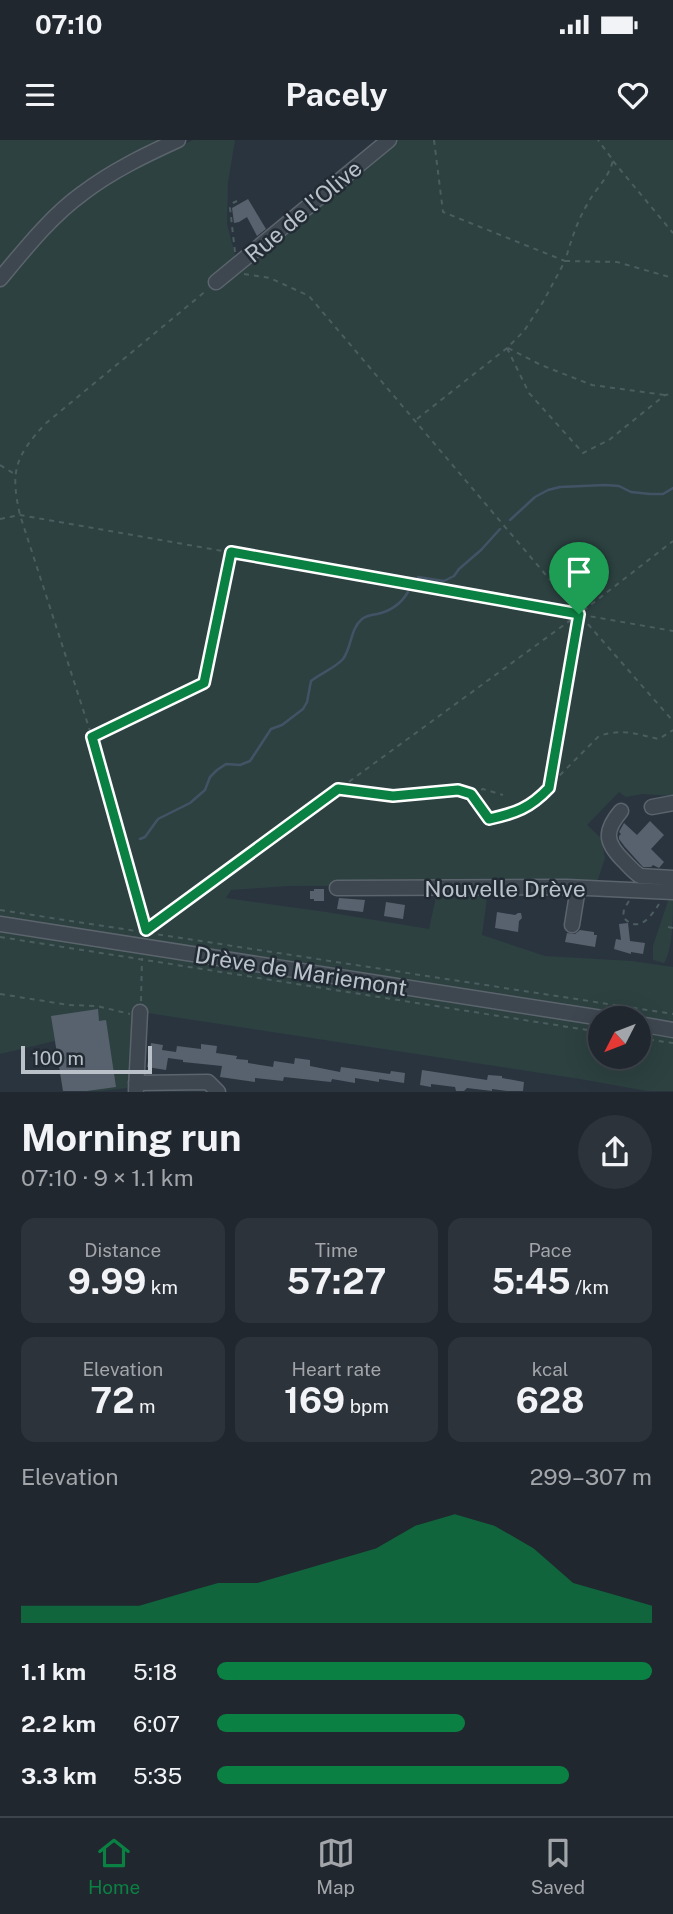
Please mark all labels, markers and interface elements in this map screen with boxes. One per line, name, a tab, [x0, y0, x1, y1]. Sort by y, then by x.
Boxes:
text: 07:10	[35, 9, 103, 40]
icon: menu	[21, 76, 59, 114]
text: Pacely	[285, 76, 388, 113]
icon: heart	[614, 76, 652, 114]
street label: Rue de l'Olive	[239, 154, 367, 268]
pin	[549, 542, 609, 614]
icon: arrive	[560, 553, 598, 591]
street label: Nouvelle Drève	[424, 875, 586, 902]
street label: Drève de Mariemont	[193, 941, 409, 1001]
north arrow	[588, 1006, 651, 1069]
map controls	[588, 1006, 651, 1069]
scale bar	[21, 1043, 152, 1074]
text: 100 m	[32, 1047, 84, 1069]
text: Morning run	[21, 1115, 242, 1160]
button: share	[578, 1115, 652, 1189]
text: 07:10 · 9 × 1.1 km	[21, 1164, 194, 1191]
text: Distance	[84, 1239, 161, 1261]
text: Time	[315, 1239, 358, 1261]
text: Pace	[528, 1239, 572, 1261]
text: 9.99	[68, 1261, 146, 1302]
text: 57:27	[287, 1261, 386, 1302]
text: 5:45	[491, 1261, 571, 1302]
text: km	[146, 1276, 178, 1298]
text: /km	[571, 1276, 609, 1298]
text: Elevation	[83, 1358, 163, 1380]
text: Heart rate	[292, 1358, 381, 1380]
text: kcal	[532, 1358, 569, 1380]
text: 72	[90, 1380, 134, 1421]
text: 169	[284, 1380, 345, 1421]
text: 628	[516, 1380, 585, 1421]
text: m	[134, 1395, 155, 1417]
text: bpm	[345, 1395, 389, 1417]
text: Elevation	[21, 1463, 119, 1490]
text: 299–307 m	[530, 1463, 652, 1490]
text: 1.1 km	[21, 1658, 86, 1685]
text: 5:18	[133, 1658, 177, 1685]
text: 2.2 km	[21, 1710, 96, 1737]
text: 6:07	[133, 1710, 180, 1737]
text: 3.3 km	[21, 1762, 97, 1789]
text: 5:35	[133, 1762, 182, 1789]
tab: Home	[88, 1834, 140, 1898]
tab: Map	[316, 1834, 355, 1898]
tab: Saved	[531, 1834, 585, 1898]

